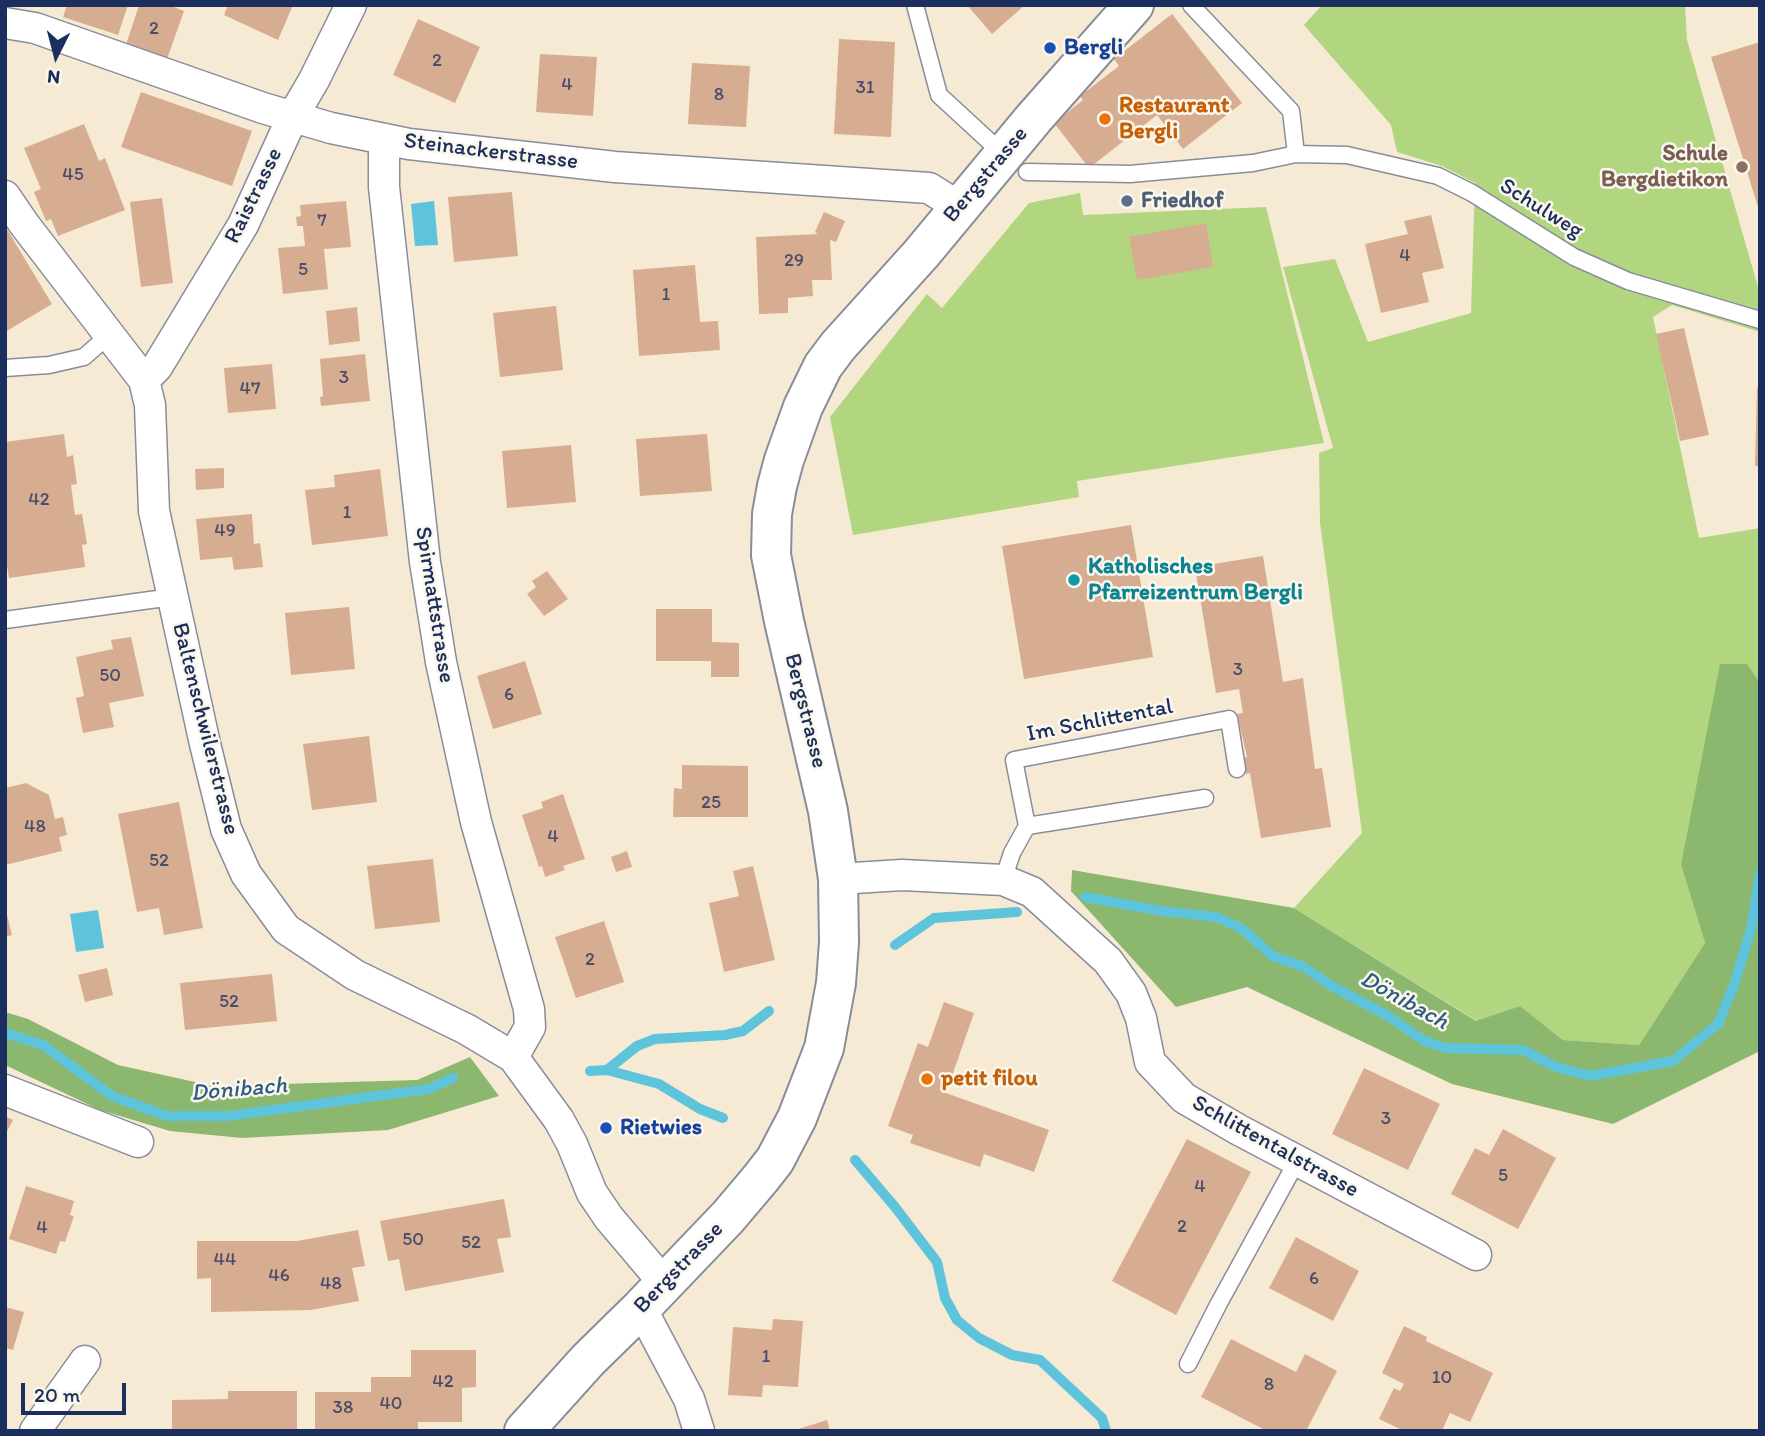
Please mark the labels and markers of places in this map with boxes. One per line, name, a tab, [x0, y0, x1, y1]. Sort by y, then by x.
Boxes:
place label: Bergli	[1064, 34, 1123, 62]
marker: Bergli	[1042, 40, 1058, 56]
place label: Restaurant Bergli	[1119, 92, 1229, 146]
marker: Restaurant Bergli	[1097, 111, 1113, 127]
place label: Schule Bergdietikon	[1601, 140, 1728, 194]
marker: Schule Bergdietikon	[1734, 159, 1750, 175]
place label: Friedhof	[1141, 187, 1223, 215]
marker: Friedhof	[1119, 193, 1135, 209]
place label: Katholisches Pfarreizentrum Bergli	[1088, 553, 1303, 607]
marker: Katholisches Pfarreizentrum Bergli	[1066, 572, 1082, 588]
place label: petit filou	[941, 1065, 1038, 1093]
marker: petit filou	[919, 1071, 935, 1087]
place label: Rietwies	[620, 1114, 702, 1142]
marker: Rietwies	[598, 1120, 614, 1136]

